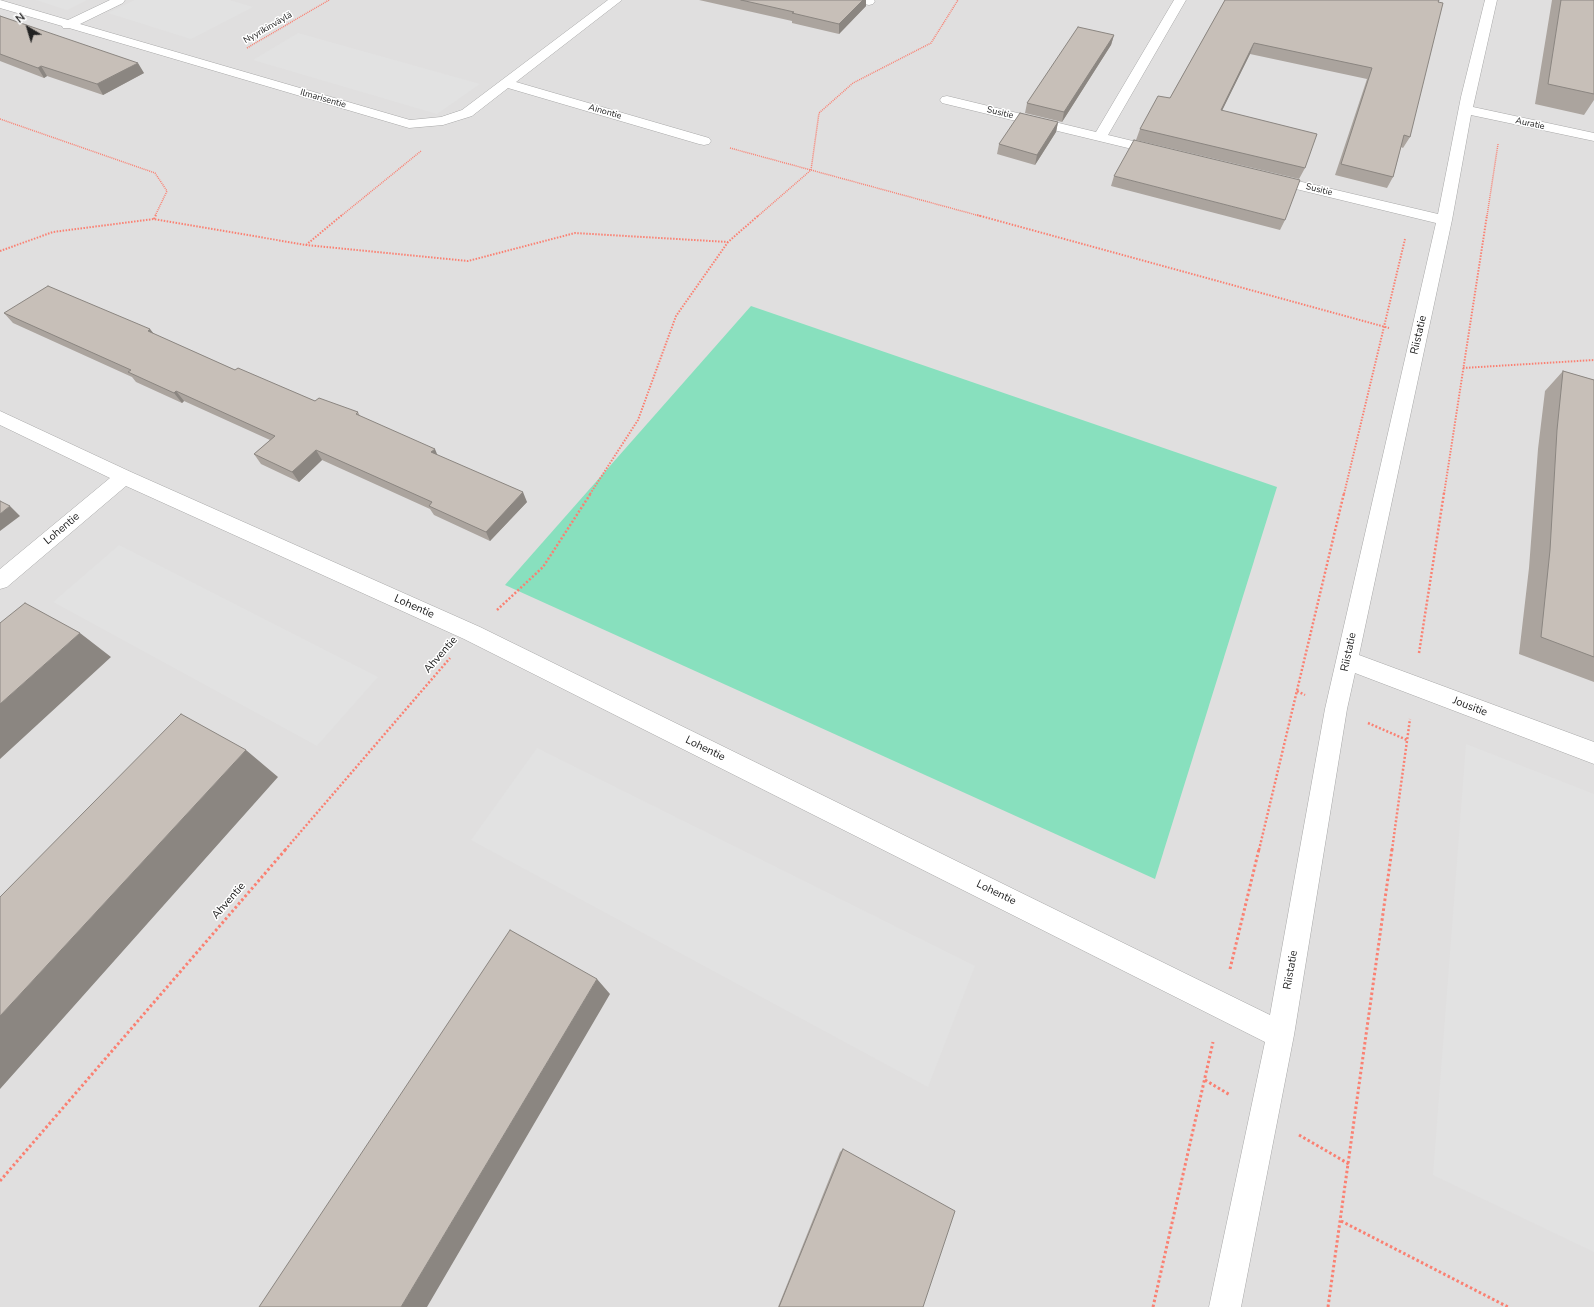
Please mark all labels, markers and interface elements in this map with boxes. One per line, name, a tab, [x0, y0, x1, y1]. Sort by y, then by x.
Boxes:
north arrow	[8, 8, 48, 48]
text: N	[12, 10, 28, 27]
street label: Nyyrikinväylä	[242, 10, 294, 46]
street label: Ilmarisentie	[299, 87, 347, 111]
street label: Ainontie	[587, 102, 623, 122]
street label: Susitie	[986, 104, 1014, 122]
street label: Auratie	[1514, 116, 1546, 132]
street label: Susitie	[1305, 181, 1333, 199]
street label: Riistatie	[1408, 314, 1430, 356]
street label: Lohentie	[41, 510, 83, 548]
street label: Lohentie	[392, 592, 436, 622]
street label: Riistatie	[1338, 631, 1360, 673]
street label: Ahventie	[422, 634, 460, 676]
street label: Jousitie	[1451, 694, 1489, 720]
street label: Lohentie	[683, 734, 727, 764]
street label: Lohentie	[974, 878, 1018, 908]
street label: Ahventie	[210, 880, 248, 922]
street label: Riistatie	[1281, 949, 1301, 991]

